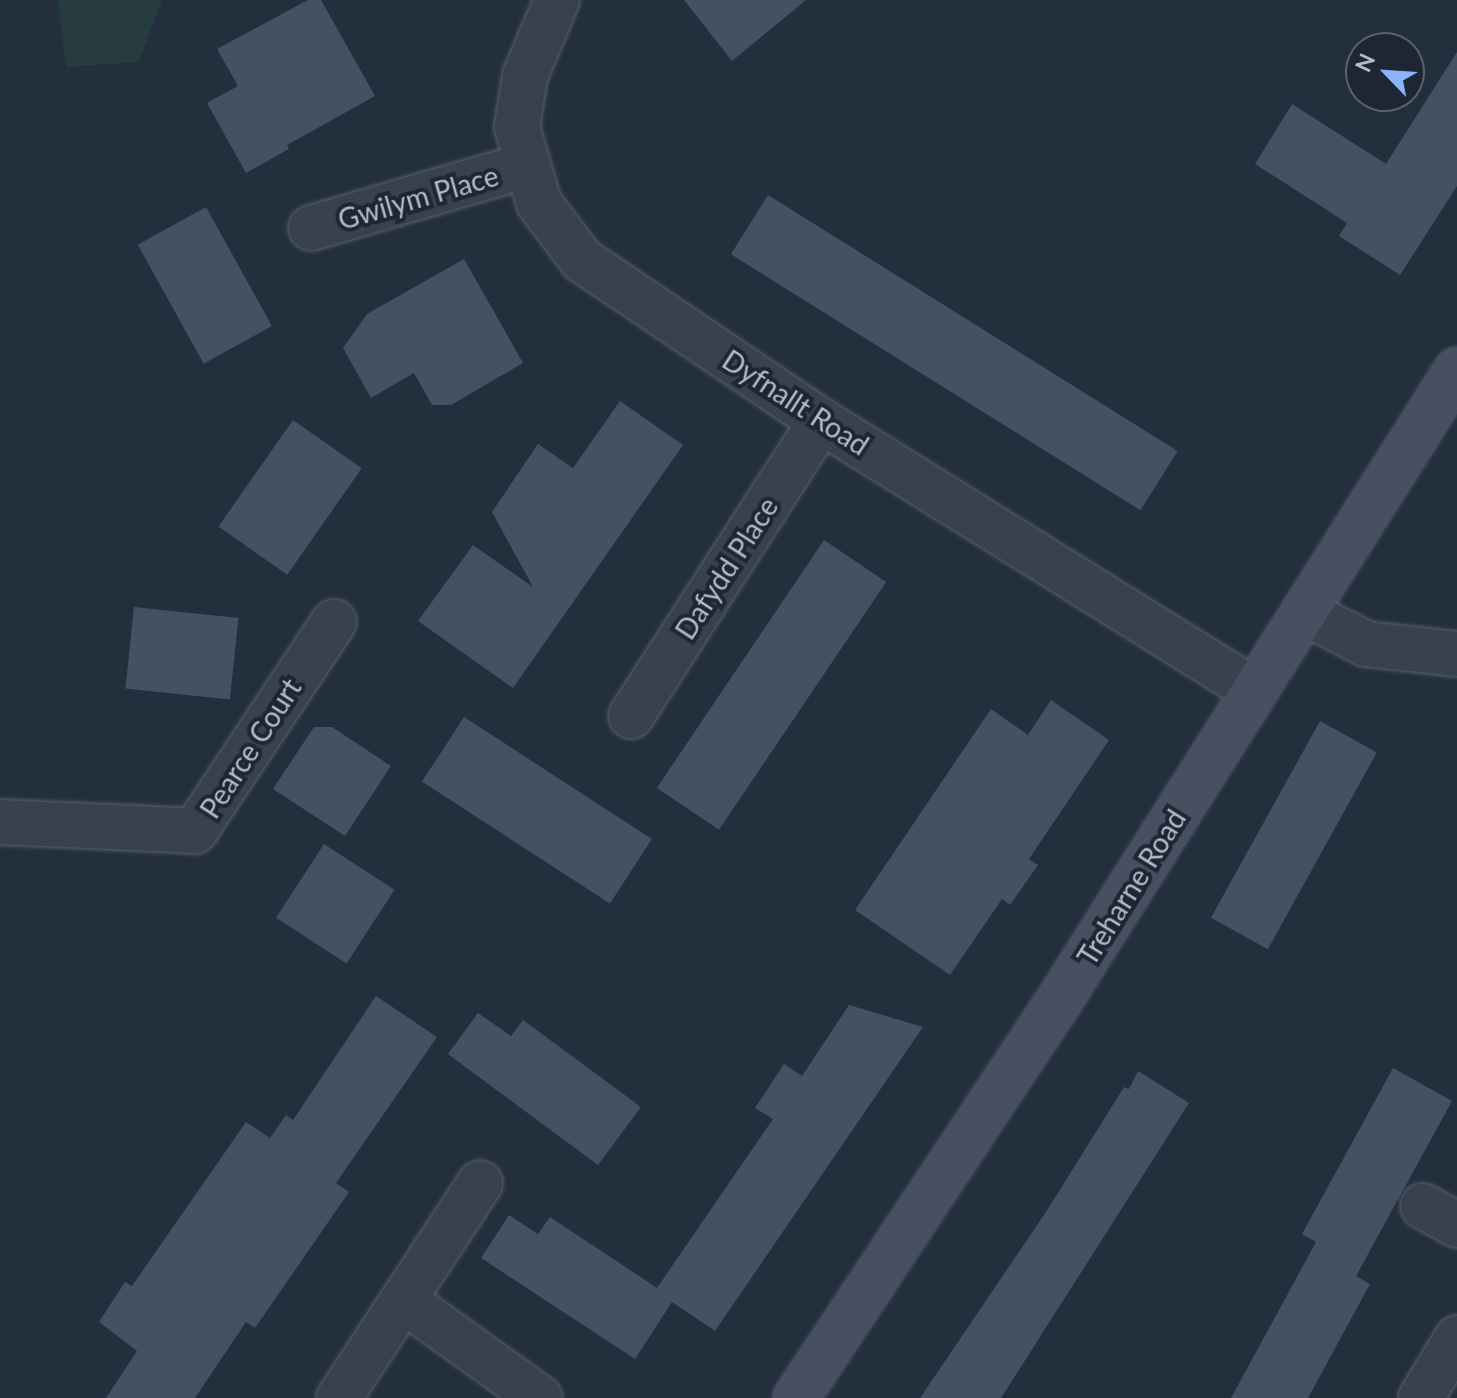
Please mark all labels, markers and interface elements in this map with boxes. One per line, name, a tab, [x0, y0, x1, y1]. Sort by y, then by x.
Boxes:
north arrow	[1345, 32, 1425, 112]
text: N	[1349, 49, 1380, 76]
street label: Gwilym Place	[334, 158, 502, 236]
street label: Dyfnallt Road	[717, 342, 875, 462]
street label: Dafydd Place	[668, 491, 784, 645]
street label: Pearce Court	[192, 672, 308, 824]
street label: Treharne Road	[1070, 803, 1192, 971]

